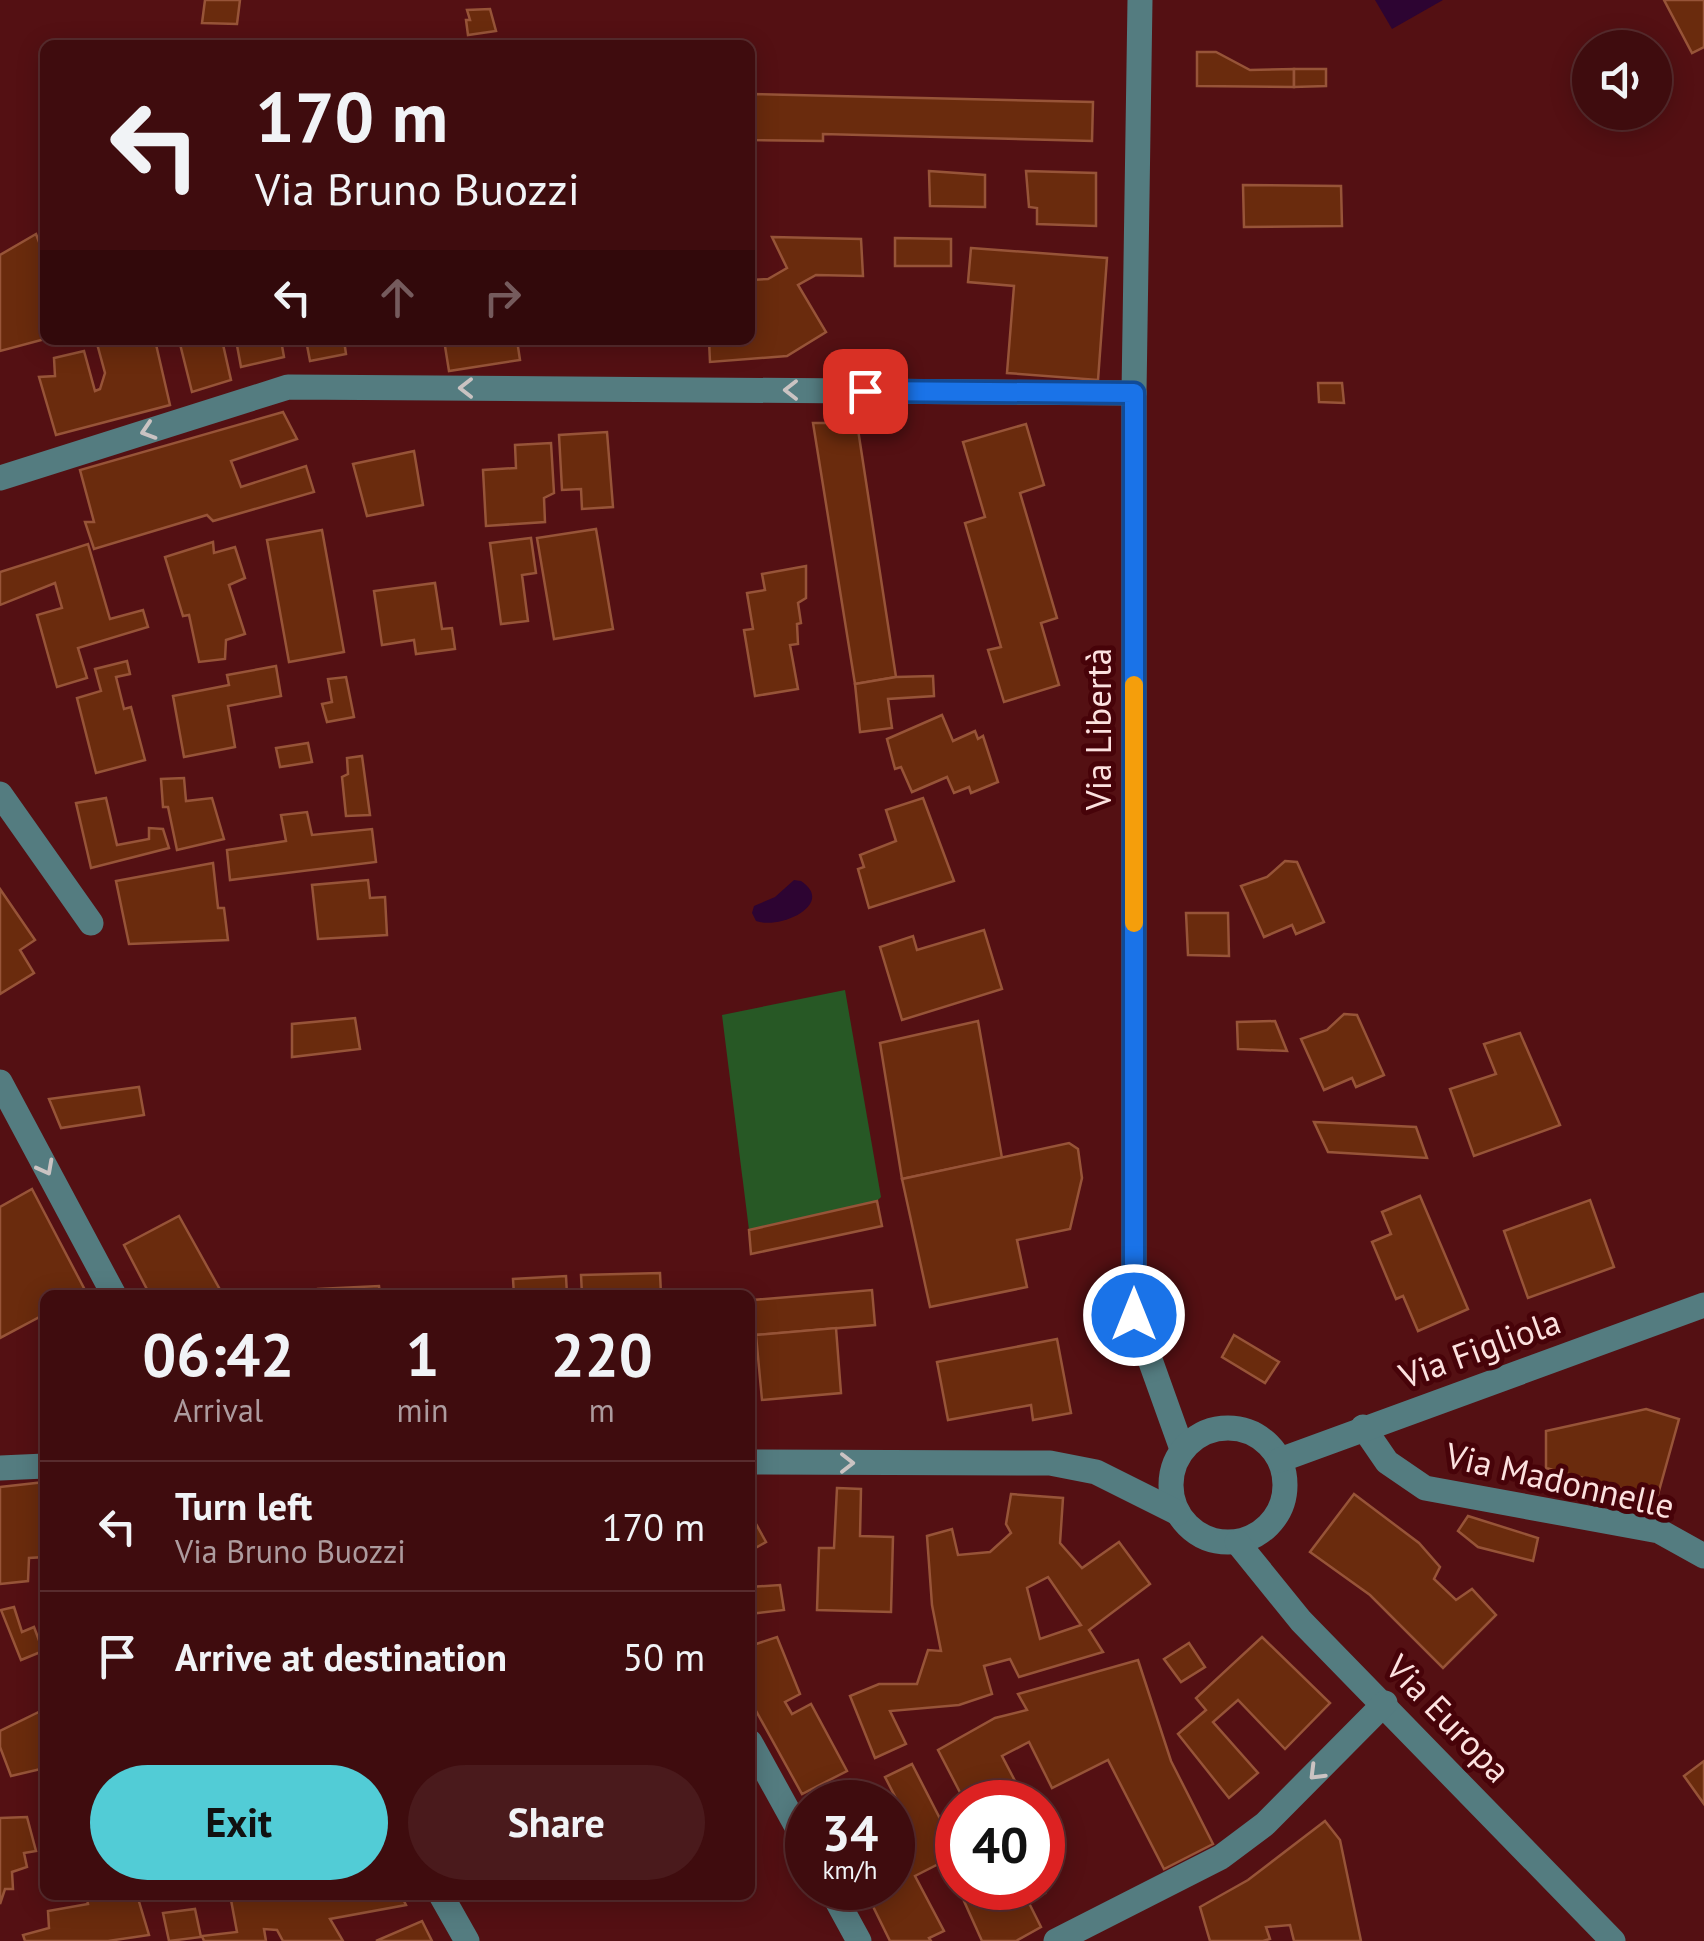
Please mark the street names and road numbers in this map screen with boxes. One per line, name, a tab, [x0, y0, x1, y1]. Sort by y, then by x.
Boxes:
street label: Via Libertà	[1075, 648, 1121, 811]
street label: Via Figliola	[1392, 1298, 1567, 1399]
street label: Via Madonnelle	[1441, 1431, 1679, 1529]
street label: Via Europa	[1376, 1644, 1521, 1792]

